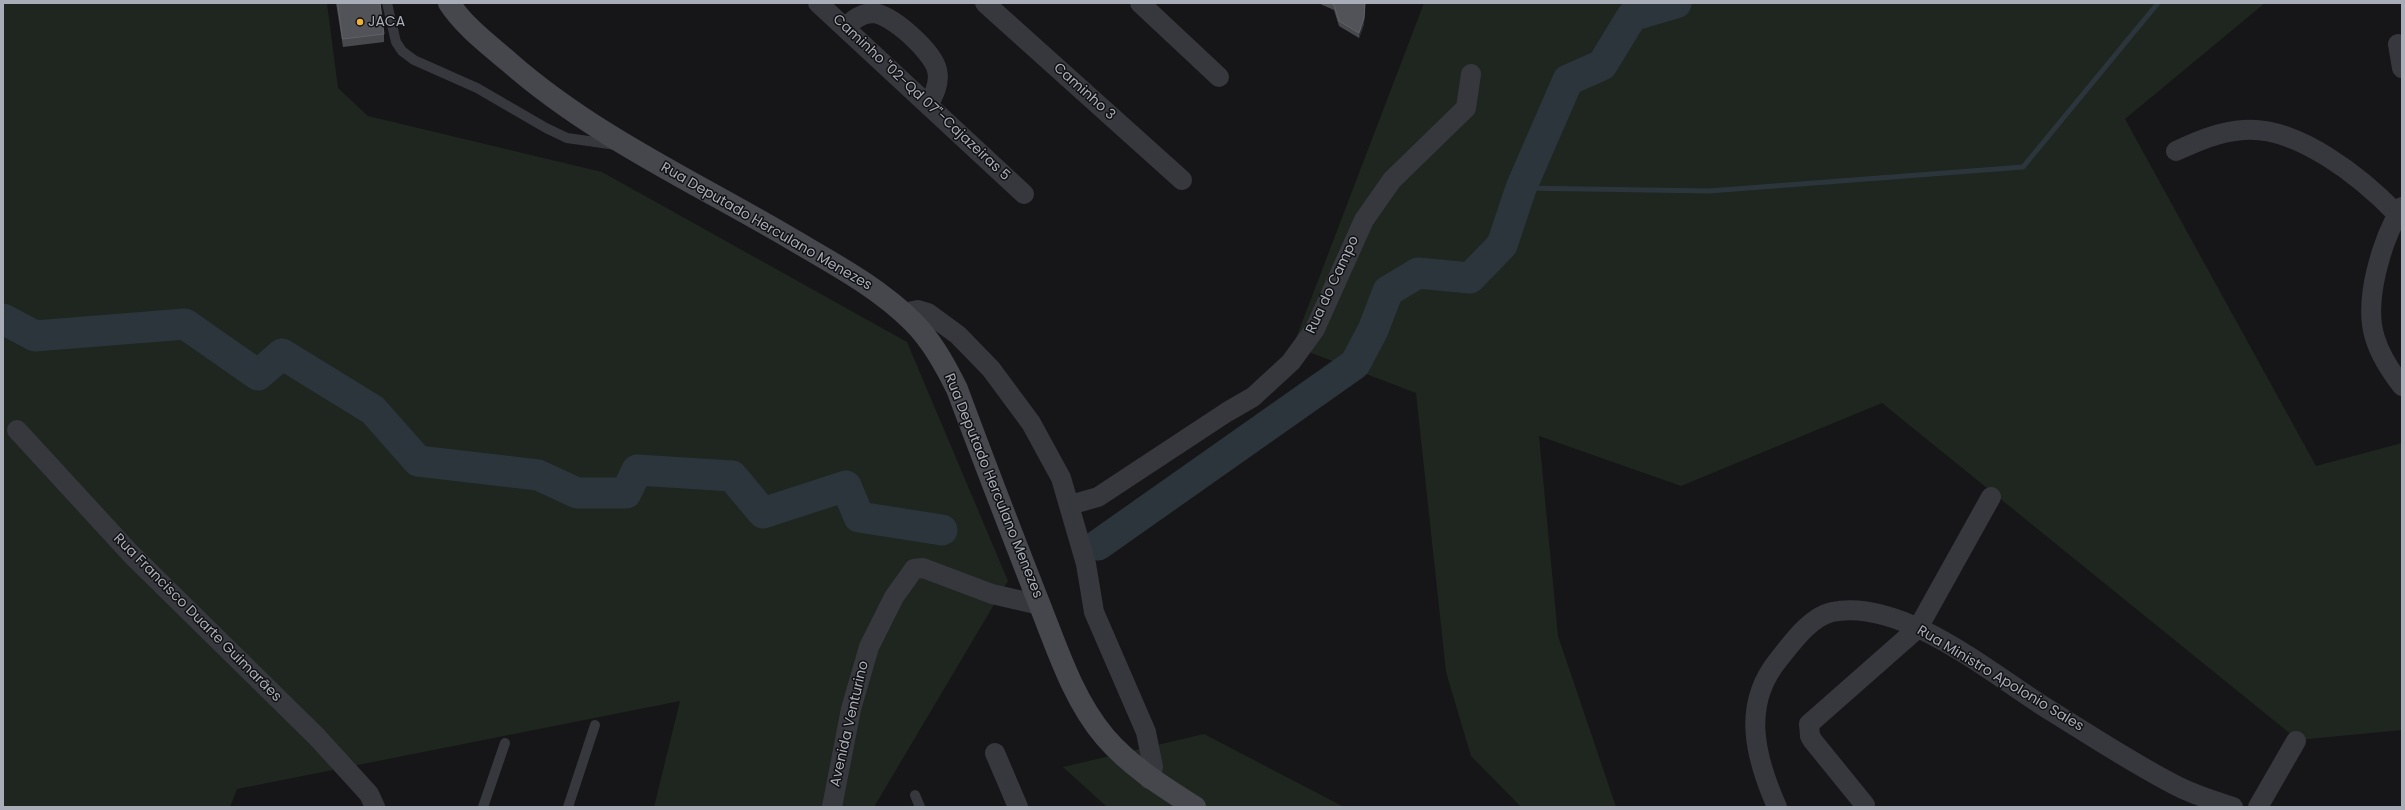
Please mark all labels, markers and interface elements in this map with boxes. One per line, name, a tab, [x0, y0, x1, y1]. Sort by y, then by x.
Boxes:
street label: Caminho "02-Qd 07"-Cajazeiras 5	[829, 11, 1013, 185]
place label: JACA	[368, 14, 405, 30]
marker: JACA	[355, 17, 365, 27]
street label: Caminho 3	[1050, 60, 1118, 124]
street label: Rua Deputado Herculano Menezes	[658, 160, 874, 294]
street label: Rua do Campo	[1303, 233, 1363, 337]
street label: Rua Deputado Herculano Menezes	[940, 371, 1046, 601]
street label: Rua Francisco Duarte Guimarães	[109, 530, 285, 706]
street label: Rua Ministro Apolonio Sales	[1914, 623, 2086, 735]
street label: Avenida Venturino	[827, 659, 873, 789]

